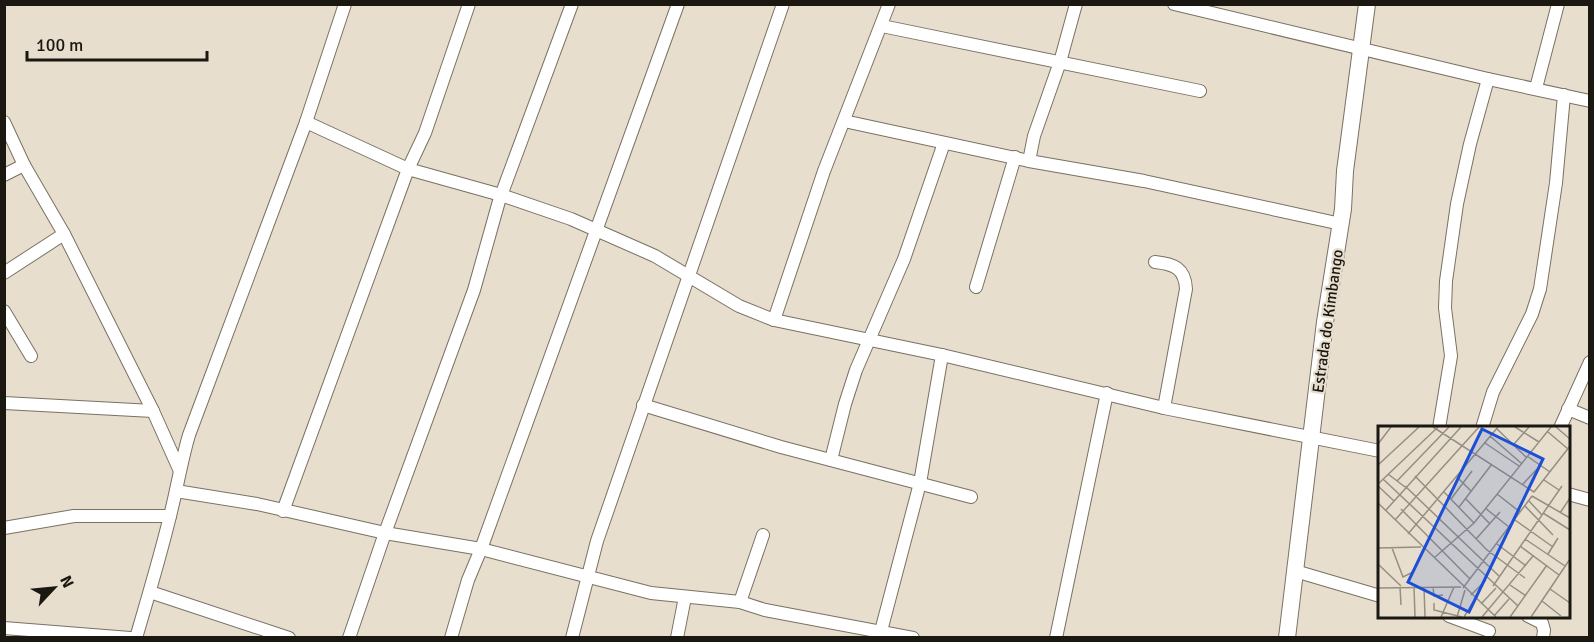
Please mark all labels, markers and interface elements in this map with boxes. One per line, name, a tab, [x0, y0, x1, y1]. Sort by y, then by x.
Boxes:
scale bar	[27, 24, 207, 62]
text: 100 m	[36, 34, 83, 56]
street label: Estrada do Kimbango	[1308, 248, 1348, 394]
inset map	[1378, 426, 1570, 618]
north arrow	[24, 558, 84, 618]
text: N	[55, 572, 78, 591]

